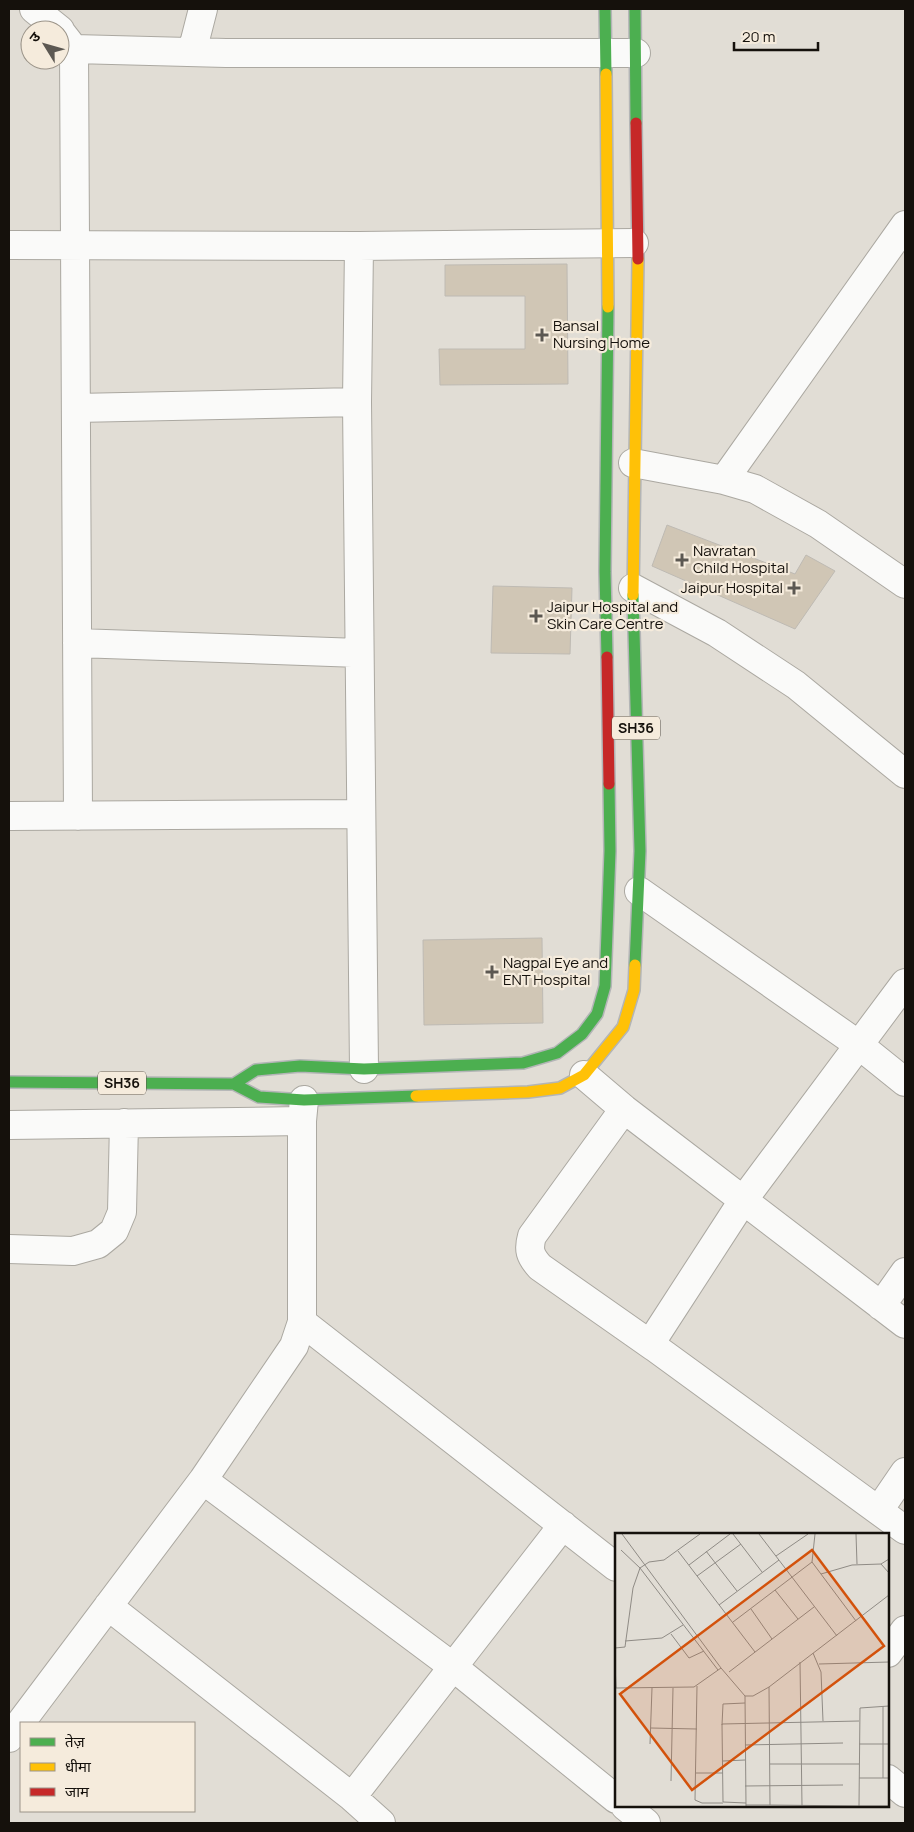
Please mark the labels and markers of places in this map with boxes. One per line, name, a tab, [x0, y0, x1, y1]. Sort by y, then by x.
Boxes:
place label: Bansal Nursing Home	[553, 315, 650, 353]
marker: Bansal Nursing Home	[535, 328, 549, 342]
place label: Navratan Child Hospital	[693, 540, 789, 578]
marker: Navratan Child Hospital	[675, 553, 689, 567]
place label: Jaipur Hospital	[681, 577, 783, 598]
marker: Jaipur Hospital	[787, 581, 801, 595]
place label: Jaipur Hospital and Skin Care Centre	[547, 596, 678, 634]
marker: Jaipur Hospital and Skin Care Centre	[529, 609, 543, 623]
place label: Nagpal Eye and ENT Hospital	[503, 952, 608, 990]
marker: Nagpal Eye and ENT Hospital	[485, 965, 499, 979]

